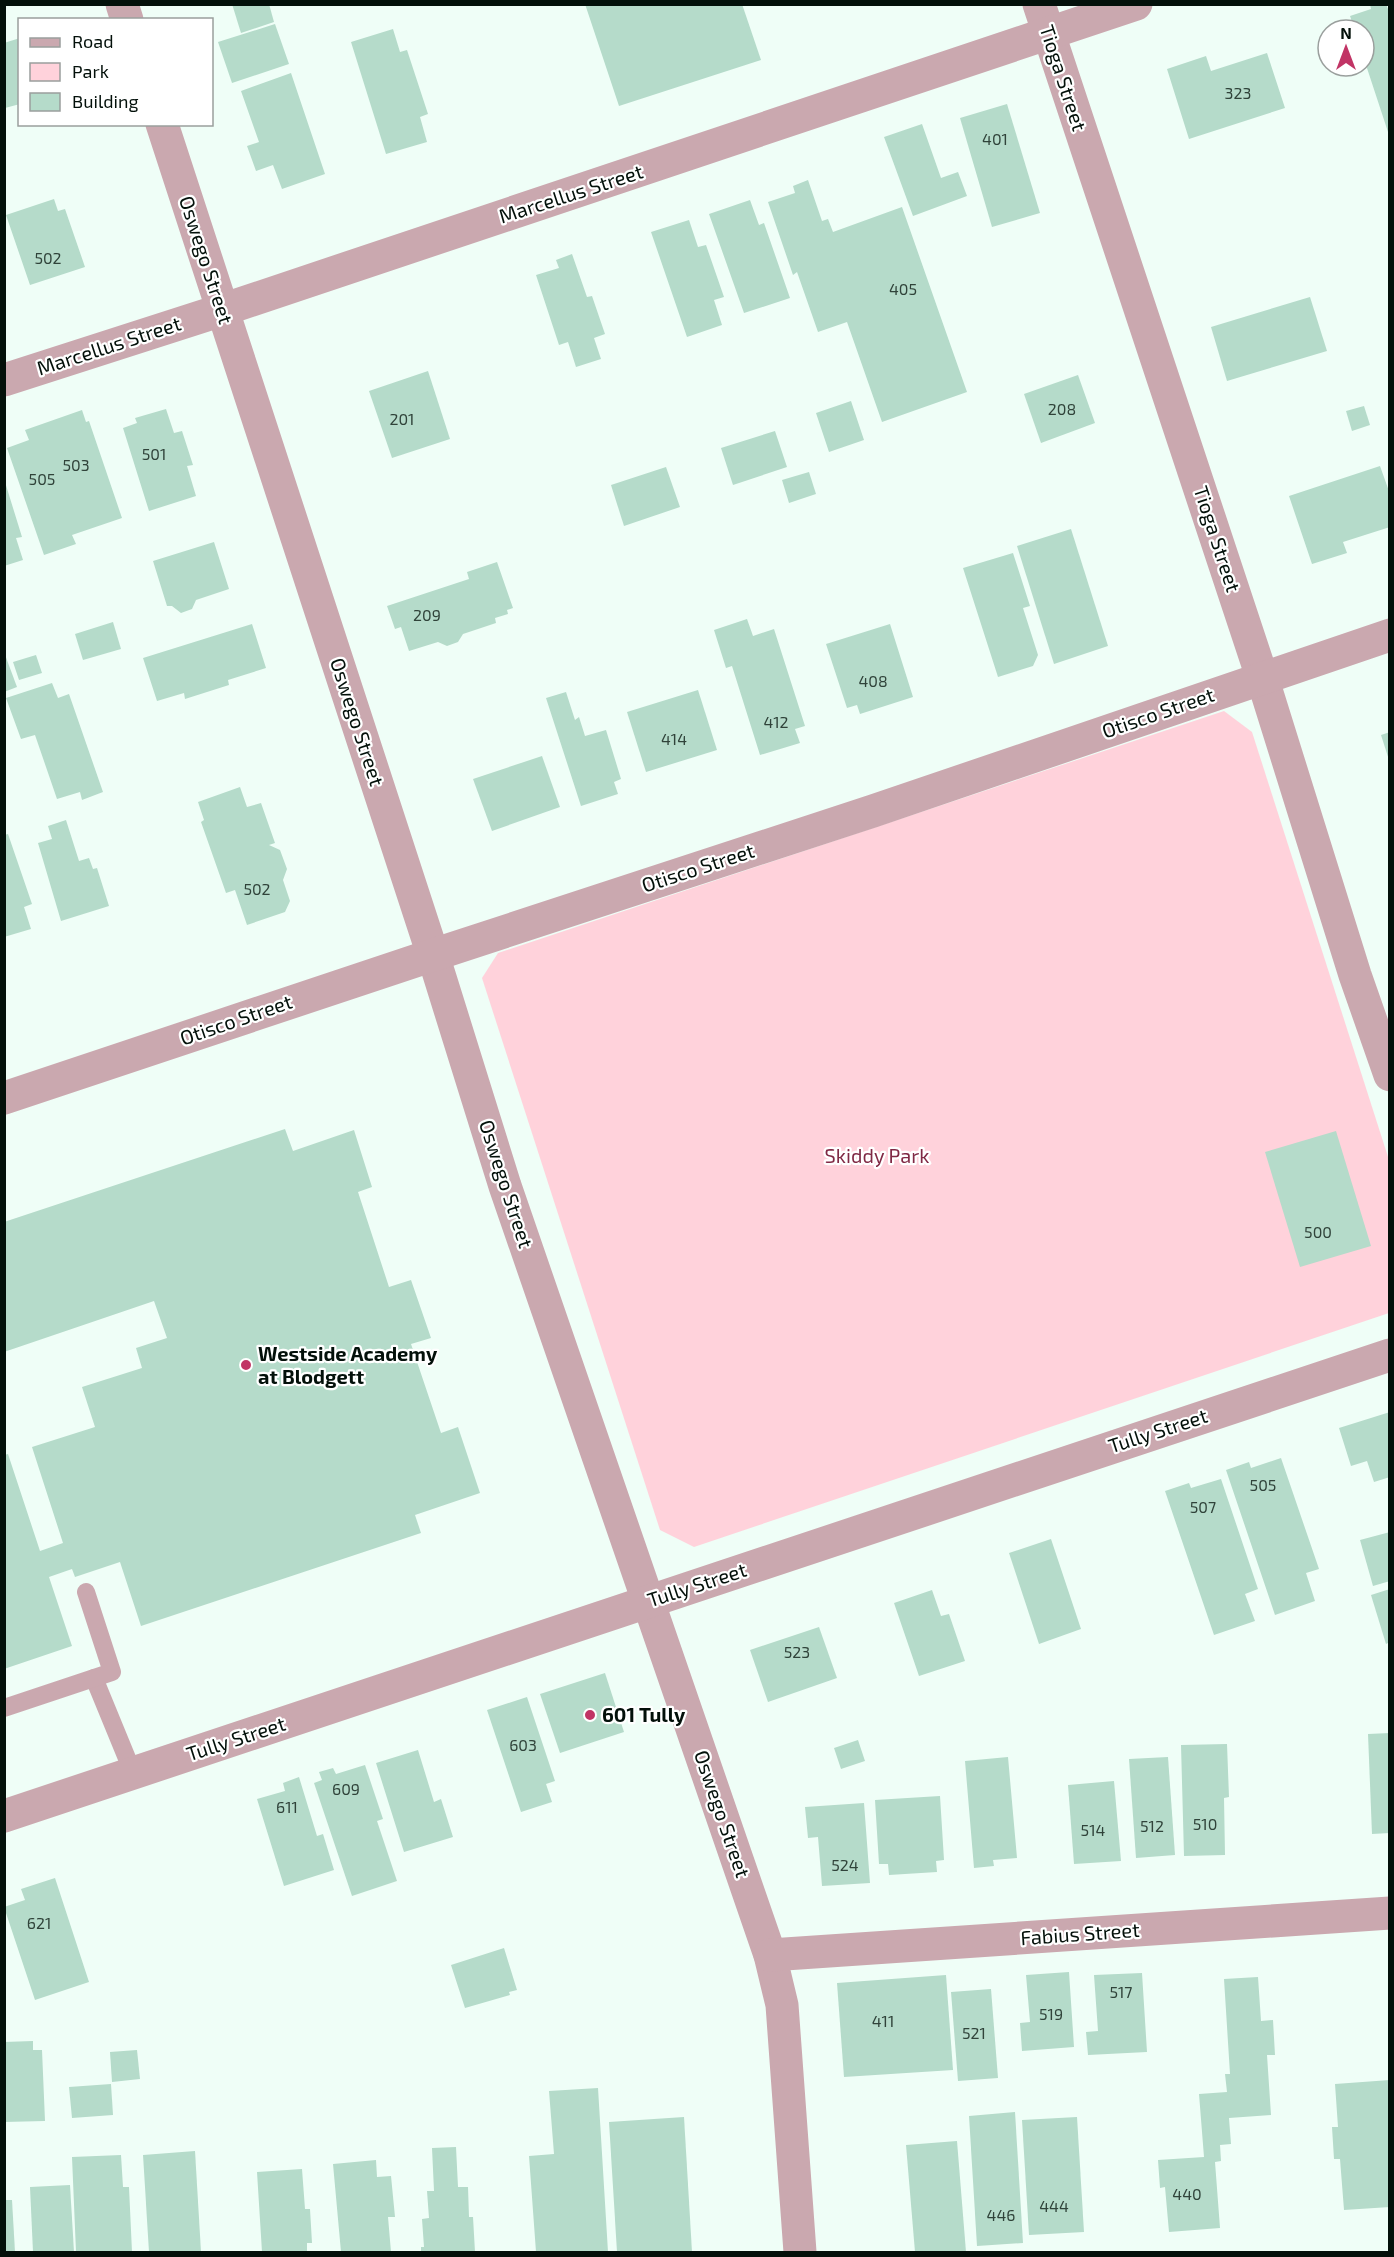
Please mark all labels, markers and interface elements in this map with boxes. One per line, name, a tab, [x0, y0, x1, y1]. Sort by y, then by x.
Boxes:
legend	[18, 18, 213, 126]
north arrow	[1316, 18, 1376, 78]
street label: Tioga Street	[1036, 22, 1092, 134]
text: N	[1340, 23, 1352, 42]
text: Road	[72, 30, 113, 52]
text: Park	[72, 60, 109, 82]
house number: 323	[1225, 83, 1251, 102]
text: Building	[72, 90, 139, 112]
house number: 401	[982, 129, 1008, 148]
street label: Marcellus Street	[496, 158, 646, 228]
street label: Oswego Street	[175, 193, 239, 327]
house number: 502	[34, 248, 62, 267]
house number: 405	[889, 279, 917, 298]
street label: Marcellus Street	[34, 310, 184, 380]
house number: 208	[1048, 399, 1076, 418]
house number: 201	[389, 409, 415, 428]
house number: 501	[142, 444, 166, 463]
house number: 503	[62, 455, 90, 474]
house number: 505	[29, 469, 55, 488]
street label: Tioga Street	[1190, 483, 1246, 595]
house number: 209	[413, 605, 441, 624]
street label: Oswego Street	[326, 655, 390, 789]
house number: 408	[858, 671, 888, 690]
street label: Otisco Street	[1098, 682, 1217, 742]
house number: 412	[763, 712, 789, 731]
house number: 414	[661, 729, 687, 748]
street label: Otisco Street	[638, 837, 757, 897]
house number: 502	[243, 879, 271, 898]
street label: Otisco Street	[176, 989, 295, 1049]
street label: Oswego Street	[475, 1117, 539, 1251]
park label: Skiddy Park	[825, 1143, 929, 1167]
house number: 500	[1304, 1222, 1332, 1241]
place label: Westside Academy at Blodgett	[258, 1341, 438, 1388]
marker: Westside Academy at Blodgett	[239, 1358, 253, 1372]
street label: Tully Street	[1105, 1403, 1211, 1457]
house number: 505	[1250, 1475, 1276, 1494]
house number: 507	[1190, 1497, 1216, 1516]
street label: Tully Street	[644, 1557, 750, 1611]
house number: 523	[784, 1642, 810, 1661]
place label: 601 Tully	[602, 1702, 686, 1727]
marker: 601 Tully	[583, 1708, 597, 1722]
street label: Tully Street	[183, 1711, 289, 1765]
house number: 603	[509, 1735, 537, 1754]
street label: Oswego Street	[690, 1747, 756, 1881]
house number: 609	[332, 1779, 360, 1798]
house number: 611	[276, 1797, 298, 1816]
house number: 510	[1193, 1814, 1217, 1833]
house number: 512	[1140, 1816, 1164, 1835]
house number: 514	[1081, 1820, 1106, 1839]
house number: 524	[831, 1855, 859, 1874]
house number: 621	[27, 1913, 51, 1932]
street label: Fabius Street	[1020, 1917, 1141, 1949]
house number: 517	[1109, 1982, 1133, 2001]
house number: 519	[1039, 2004, 1063, 2023]
house number: 411	[872, 2011, 894, 2030]
house number: 521	[962, 2023, 986, 2042]
house number: 440	[1172, 2184, 1202, 2203]
house number: 444	[1039, 2196, 1069, 2215]
house number: 446	[987, 2205, 1015, 2224]

